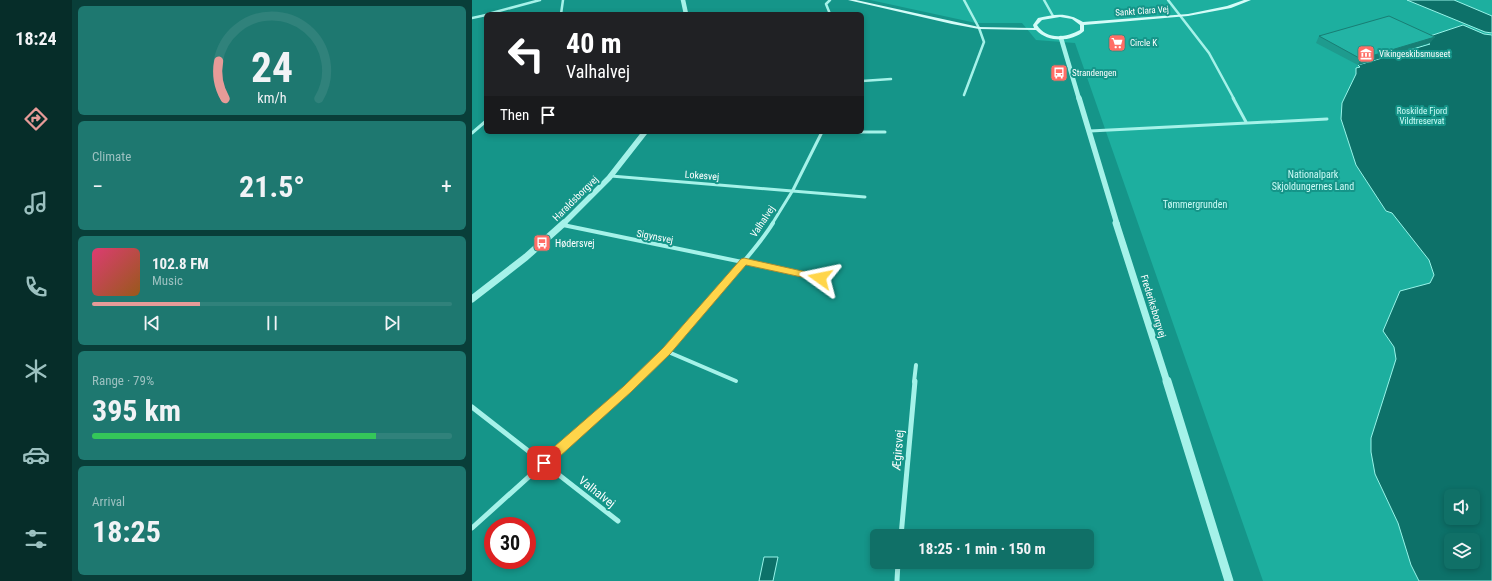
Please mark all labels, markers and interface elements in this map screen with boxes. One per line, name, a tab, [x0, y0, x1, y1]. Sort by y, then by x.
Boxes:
street label: Sankt Clara Vej	[1115, 4, 1169, 18]
text: 40 m	[566, 27, 622, 60]
text: 18:24	[15, 28, 57, 49]
icon: left	[500, 28, 552, 80]
supermarket icon: Circle K	[1107, 33, 1127, 53]
place label: Circle K	[1130, 38, 1157, 48]
text: 24	[251, 42, 293, 91]
museum icon: Vikingeskibsmuseet	[1356, 44, 1376, 64]
place label: Vikingeskibsmuseet	[1379, 49, 1451, 59]
text: Valhalvej	[566, 61, 630, 82]
bus stop icon: Strandengen	[1049, 63, 1069, 83]
place label: Strandengen	[1072, 68, 1117, 78]
text: km/h	[257, 89, 287, 105]
icon: arrive	[537, 104, 559, 126]
icon: directions	[22, 105, 50, 133]
text: Then	[500, 106, 529, 124]
park label: Roskilde Fjord Vildtreservat	[1397, 106, 1447, 126]
text: Climate	[92, 149, 131, 164]
text: 21.5°	[239, 169, 305, 204]
street label: Lokesvej	[684, 169, 720, 182]
park label: Nationalpark Skjoldungernes Land	[1272, 169, 1354, 192]
street label: Haraldsborgvej	[550, 173, 600, 223]
text: −	[92, 174, 103, 199]
text: +	[441, 174, 452, 199]
icon: music	[22, 189, 50, 217]
park label: Tømmergrunden	[1163, 199, 1227, 210]
street label: Valhalvej	[748, 203, 777, 239]
street label: Sigynsvej	[636, 228, 674, 245]
bus stop icon: Hødersvej	[532, 233, 552, 253]
place label: Hødersvej	[555, 238, 595, 249]
text: 102.8 FM	[152, 255, 209, 273]
position arrow	[799, 257, 841, 299]
icon: phone	[22, 273, 50, 301]
text: Music	[152, 273, 183, 288]
street label: Frederiksborgvej	[1139, 273, 1168, 339]
icon: previous	[141, 312, 163, 334]
icon: pause	[261, 312, 283, 334]
icon: next	[381, 312, 403, 334]
icon: climate	[22, 357, 50, 385]
text: Range · 79%	[92, 373, 154, 388]
text: 395 km	[92, 393, 181, 428]
street label: Ægirsvej	[889, 429, 907, 472]
icon: car	[22, 441, 50, 469]
pin	[527, 446, 561, 480]
icon: arrive	[533, 452, 555, 474]
street label: Valhalvej	[576, 473, 618, 511]
map controls	[1444, 489, 1480, 569]
button: sound	[1444, 489, 1480, 525]
text: Arrival	[92, 494, 125, 509]
text: 18:25	[92, 514, 161, 549]
speed limit sign: 30	[484, 517, 536, 569]
icon: filters	[22, 525, 50, 553]
button: layers	[1444, 533, 1480, 569]
text: 18:25 · 1 min · 150 m	[918, 540, 1046, 558]

